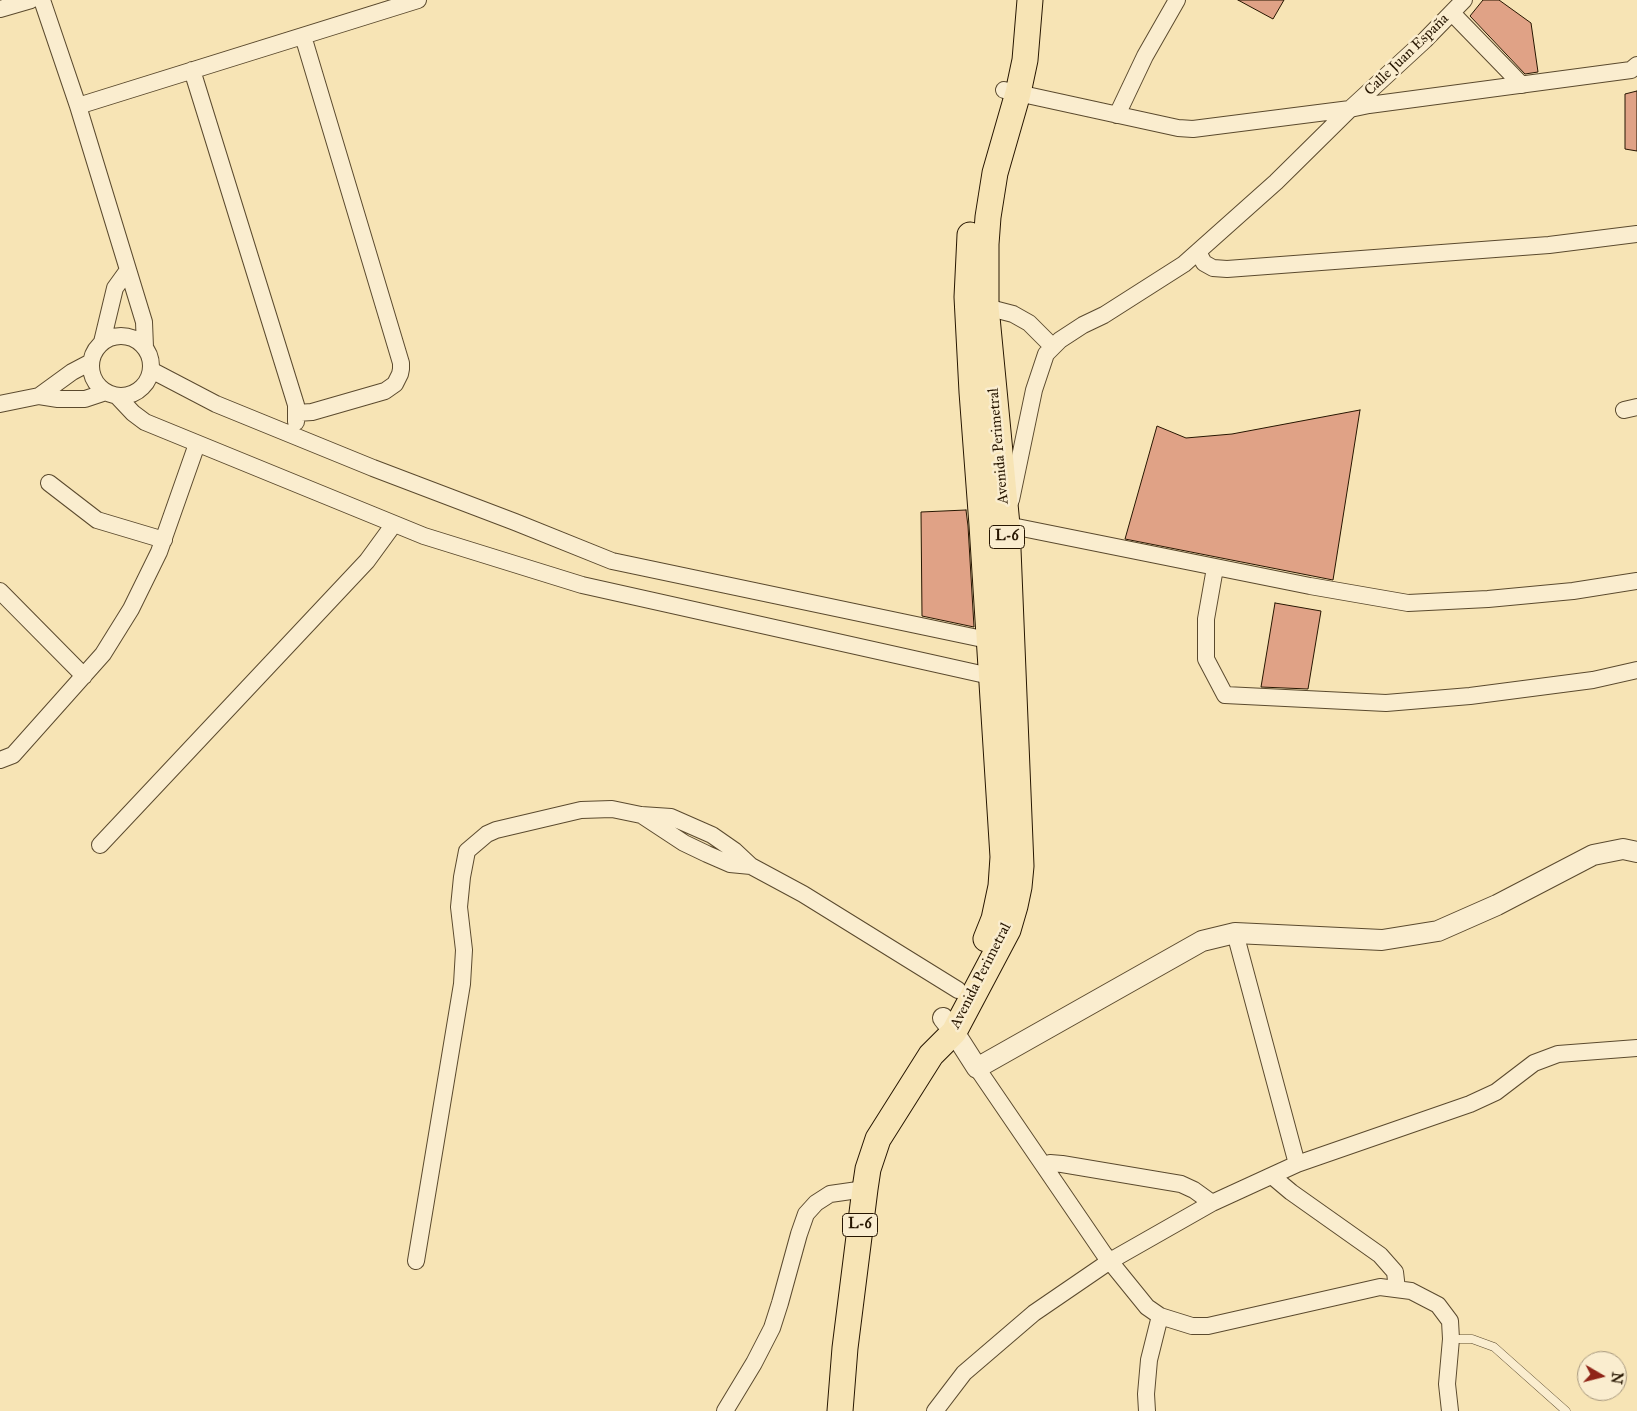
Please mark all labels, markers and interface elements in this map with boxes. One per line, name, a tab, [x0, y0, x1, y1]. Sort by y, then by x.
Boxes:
street label: Calle Juan España	[1361, 10, 1453, 100]
street label: Avenida Perimetral	[985, 387, 1013, 505]
road number: L-6	[990, 526, 1024, 548]
street label: Avenida Perimetral	[947, 920, 1015, 1032]
road number: L-6	[842, 1214, 878, 1236]
north arrow	[1577, 1351, 1627, 1401]
text: N	[1607, 1371, 1626, 1385]

